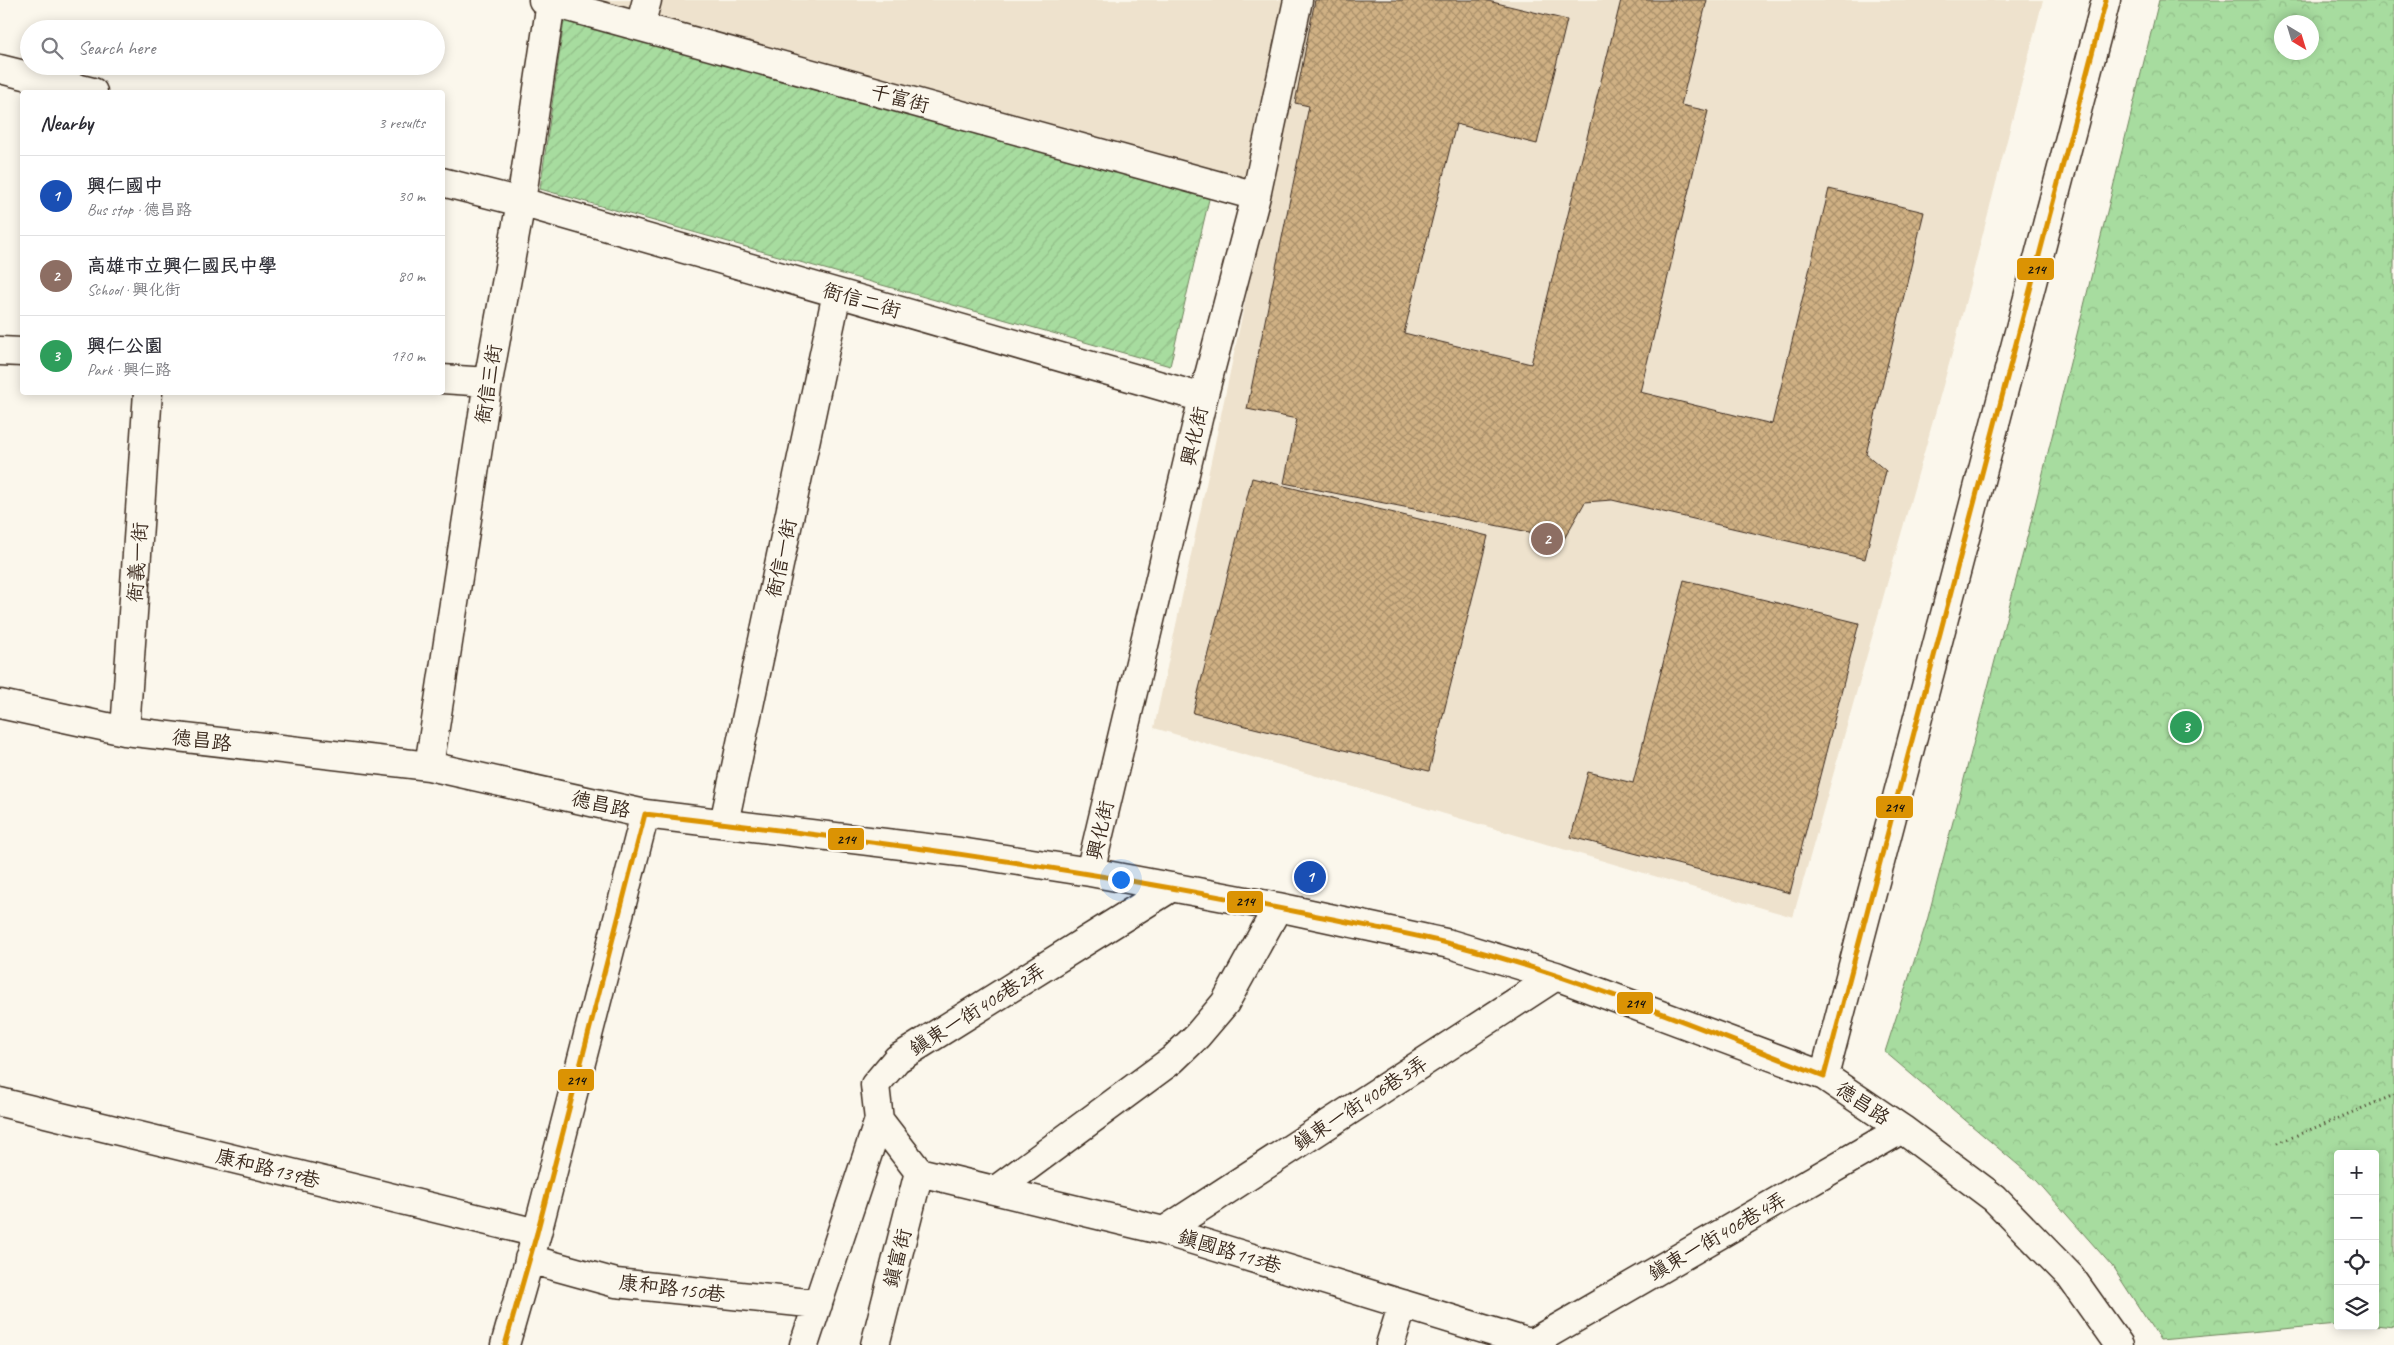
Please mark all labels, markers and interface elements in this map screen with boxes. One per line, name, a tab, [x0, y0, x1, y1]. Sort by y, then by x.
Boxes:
north arrow	[2274, 15, 2319, 60]
search box	[20, 20, 445, 75]
icon: search	[38, 34, 66, 62]
text: Search here	[78, 36, 155, 60]
street label: 千富街	[868, 79, 932, 118]
text: Nearby	[40, 110, 93, 136]
text: 3 results	[378, 113, 425, 133]
text: 興仁國中	[87, 174, 163, 198]
text: 1	[52, 186, 60, 206]
text: 30 m	[398, 186, 425, 206]
text: Bus stop · 德昌路	[87, 200, 192, 220]
text: 高雄市立興仁國民中學	[87, 254, 277, 278]
line badge: 214	[2016, 257, 2055, 281]
text: 214	[2027, 261, 2047, 278]
text: 2	[52, 266, 60, 286]
text: 80 m	[398, 266, 425, 286]
street label: 衙信二街	[819, 277, 904, 324]
text: School · 興化街	[87, 280, 180, 300]
text: 興仁公園	[87, 334, 163, 358]
street label: 衙信三街	[470, 343, 507, 427]
text: 3	[52, 346, 60, 366]
text: 170 m	[391, 346, 425, 366]
text: Park · 興仁路	[87, 360, 171, 380]
street label: 興化街	[1176, 404, 1213, 468]
street label: 衙信一街	[761, 516, 802, 601]
pin: 2	[1531, 520, 1563, 558]
street label: 衙義一街	[122, 521, 153, 604]
pin: 3	[2170, 708, 2202, 746]
street label: 德昌路	[171, 724, 234, 757]
street label: 德昌路	[569, 786, 634, 824]
line badge: 214	[1875, 795, 1914, 819]
street label: 興化街	[1082, 798, 1119, 862]
text: 214	[1885, 799, 1905, 816]
line badge: 214	[827, 827, 865, 851]
text: 214	[837, 831, 857, 848]
pin: 1	[1294, 858, 1326, 896]
your location	[1108, 867, 1134, 893]
line badge: 214	[1226, 890, 1264, 914]
text: 214	[1236, 893, 1256, 910]
street label: 鎮東一街406巷2弄	[904, 957, 1050, 1061]
line badge: 214	[1616, 991, 1654, 1015]
text: 214	[1626, 995, 1646, 1012]
street label: 鎮東一街406巷3弄	[1288, 1050, 1432, 1156]
line badge: 214	[557, 1068, 595, 1092]
text: 214	[567, 1072, 587, 1089]
street label: 德昌路	[1831, 1076, 1895, 1131]
street label: 康和路139巷	[213, 1143, 324, 1194]
map controls	[2334, 1150, 2379, 1330]
button: +	[2334, 1150, 2379, 1195]
street label: 鎮東一街406巷4弄	[1643, 1187, 1791, 1286]
button: −	[2334, 1195, 2379, 1240]
street label: 鎮國路113巷	[1175, 1224, 1286, 1279]
street label: 鎮富街	[878, 1226, 917, 1290]
button: locate	[2334, 1240, 2379, 1285]
street label: 康和路150巷	[617, 1270, 728, 1308]
button: layers	[2334, 1285, 2379, 1330]

